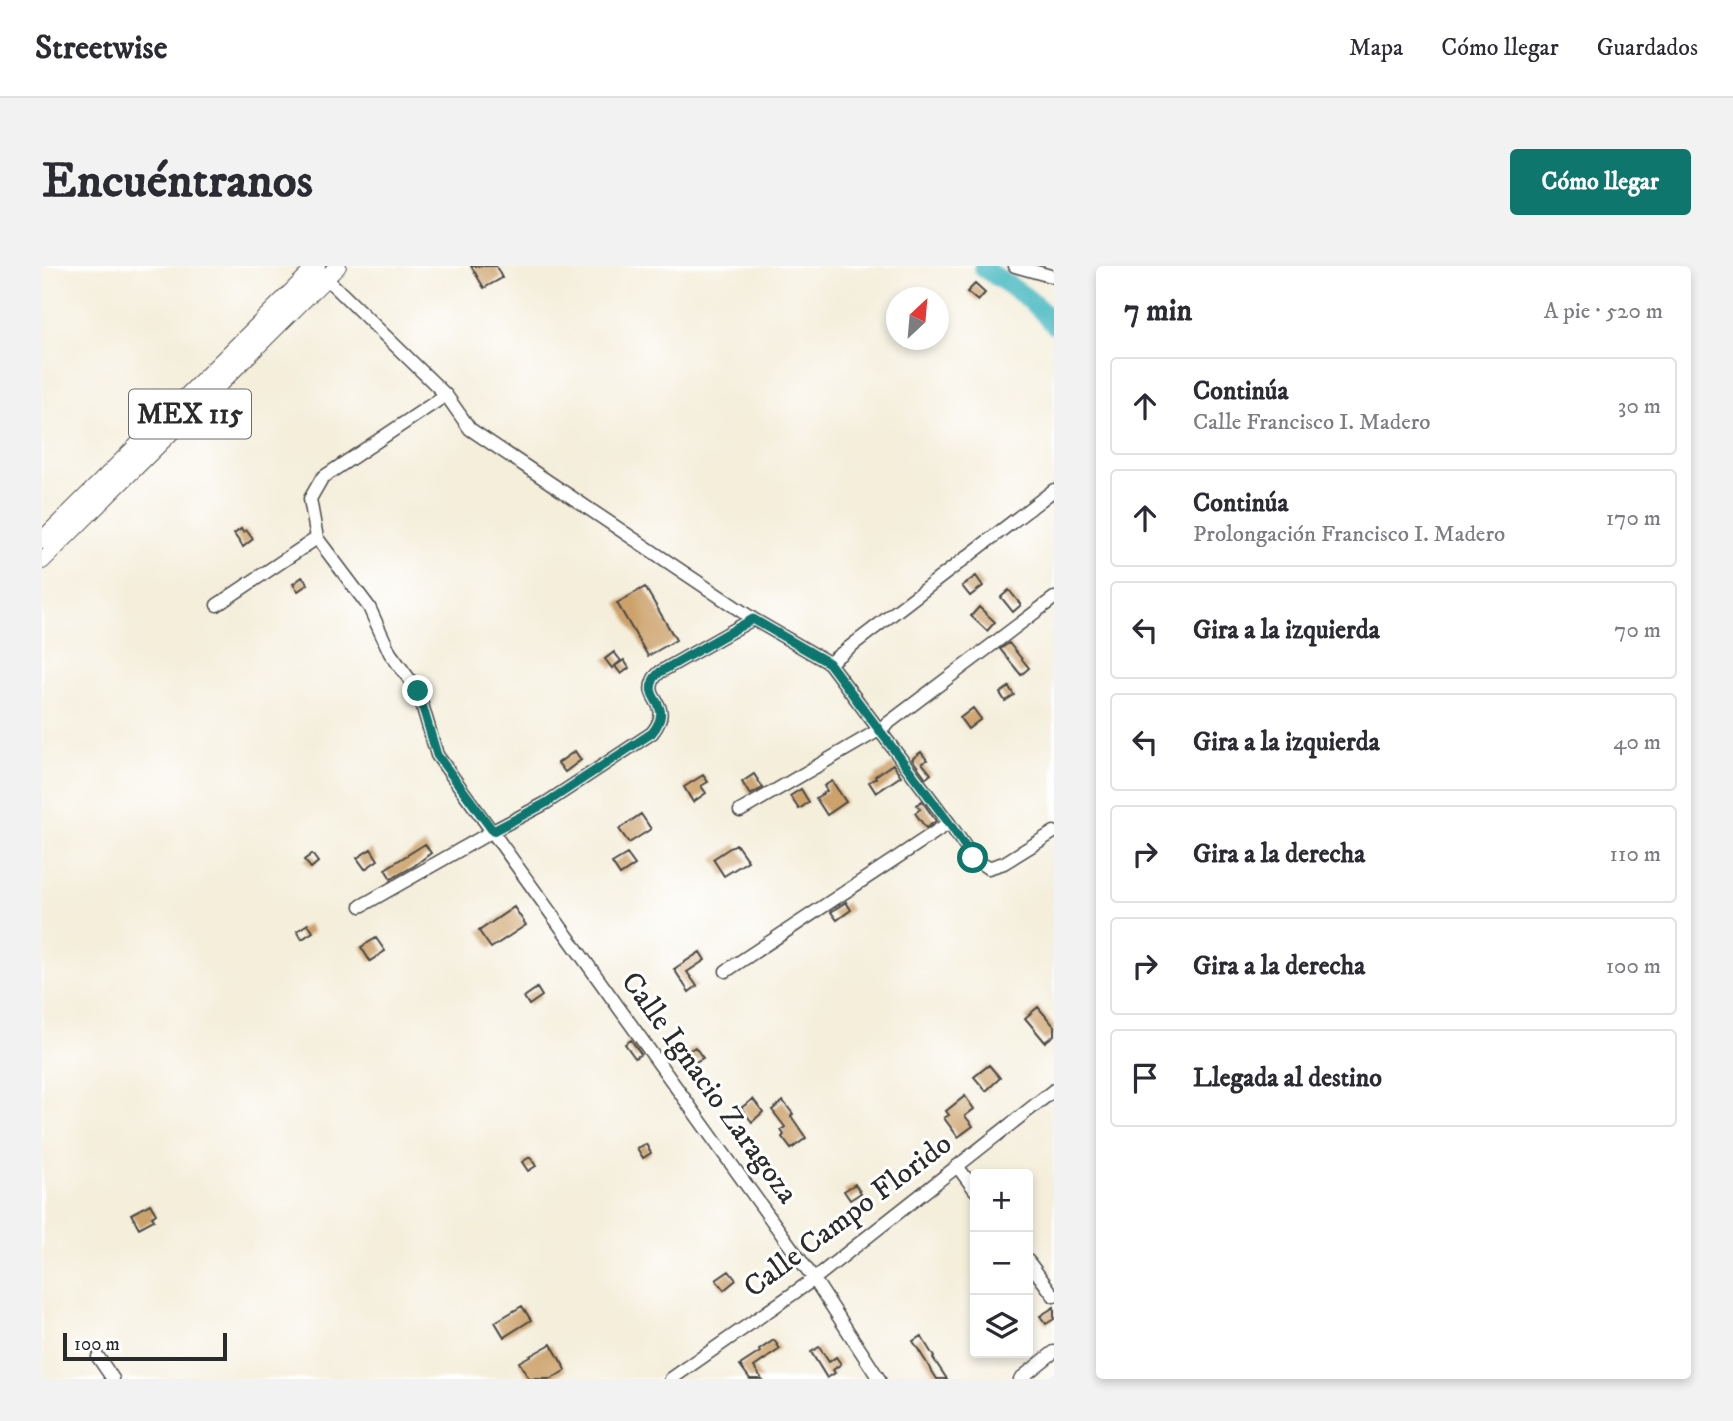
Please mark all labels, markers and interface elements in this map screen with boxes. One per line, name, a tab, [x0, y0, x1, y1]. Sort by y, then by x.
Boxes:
text: Streetwise	[35, 28, 167, 69]
text: Mapa	[1349, 33, 1403, 63]
text: Cómo llegar	[1441, 33, 1559, 63]
text: Guardados	[1597, 33, 1698, 63]
button: Cómo llegar	[1510, 149, 1691, 215]
text: Encuéntranos	[42, 151, 313, 213]
north arrow	[886, 287, 949, 350]
text: 7 min	[1124, 293, 1192, 330]
text: A pie · 520 m	[1544, 297, 1663, 326]
text: Continúa	[1193, 375, 1288, 408]
icon: ahead	[1126, 387, 1164, 425]
road number: MEX 115	[129, 390, 251, 438]
text: 30 m	[1618, 392, 1661, 421]
text: Calle Francisco I. Madero	[1193, 408, 1430, 437]
text: Continúa	[1193, 487, 1288, 520]
icon: ahead	[1126, 499, 1164, 537]
text: 170 m	[1606, 504, 1661, 533]
text: Prolongación Francisco I. Madero	[1193, 520, 1505, 549]
icon: left	[1126, 611, 1164, 649]
text: Gira a la izquierda	[1193, 614, 1380, 647]
text: 70 m	[1614, 616, 1661, 645]
route end	[402, 675, 433, 706]
icon: left	[1126, 723, 1164, 761]
text: Gira a la izquierda	[1193, 726, 1380, 759]
text: 40 m	[1613, 728, 1661, 757]
icon: right	[1126, 835, 1164, 873]
text: Gira a la derecha	[1193, 838, 1365, 871]
text: 110 m	[1610, 840, 1661, 869]
route start	[957, 842, 988, 873]
icon: right	[1126, 947, 1164, 985]
text: Gira a la derecha	[1193, 950, 1365, 983]
text: 100 m	[1606, 952, 1661, 981]
street label: Calle Ignacio Zaragoza	[613, 965, 806, 1211]
icon: arrive	[1126, 1059, 1164, 1097]
text: Llegada al destino	[1193, 1062, 1382, 1095]
street label: Calle Campo Florido	[737, 1126, 959, 1306]
map controls	[970, 1169, 1033, 1358]
button: +	[970, 1169, 1033, 1232]
button: −	[970, 1232, 1033, 1295]
button: layers	[970, 1295, 1033, 1358]
scale bar	[63, 1330, 228, 1362]
text: 100 m	[74, 1333, 120, 1356]

